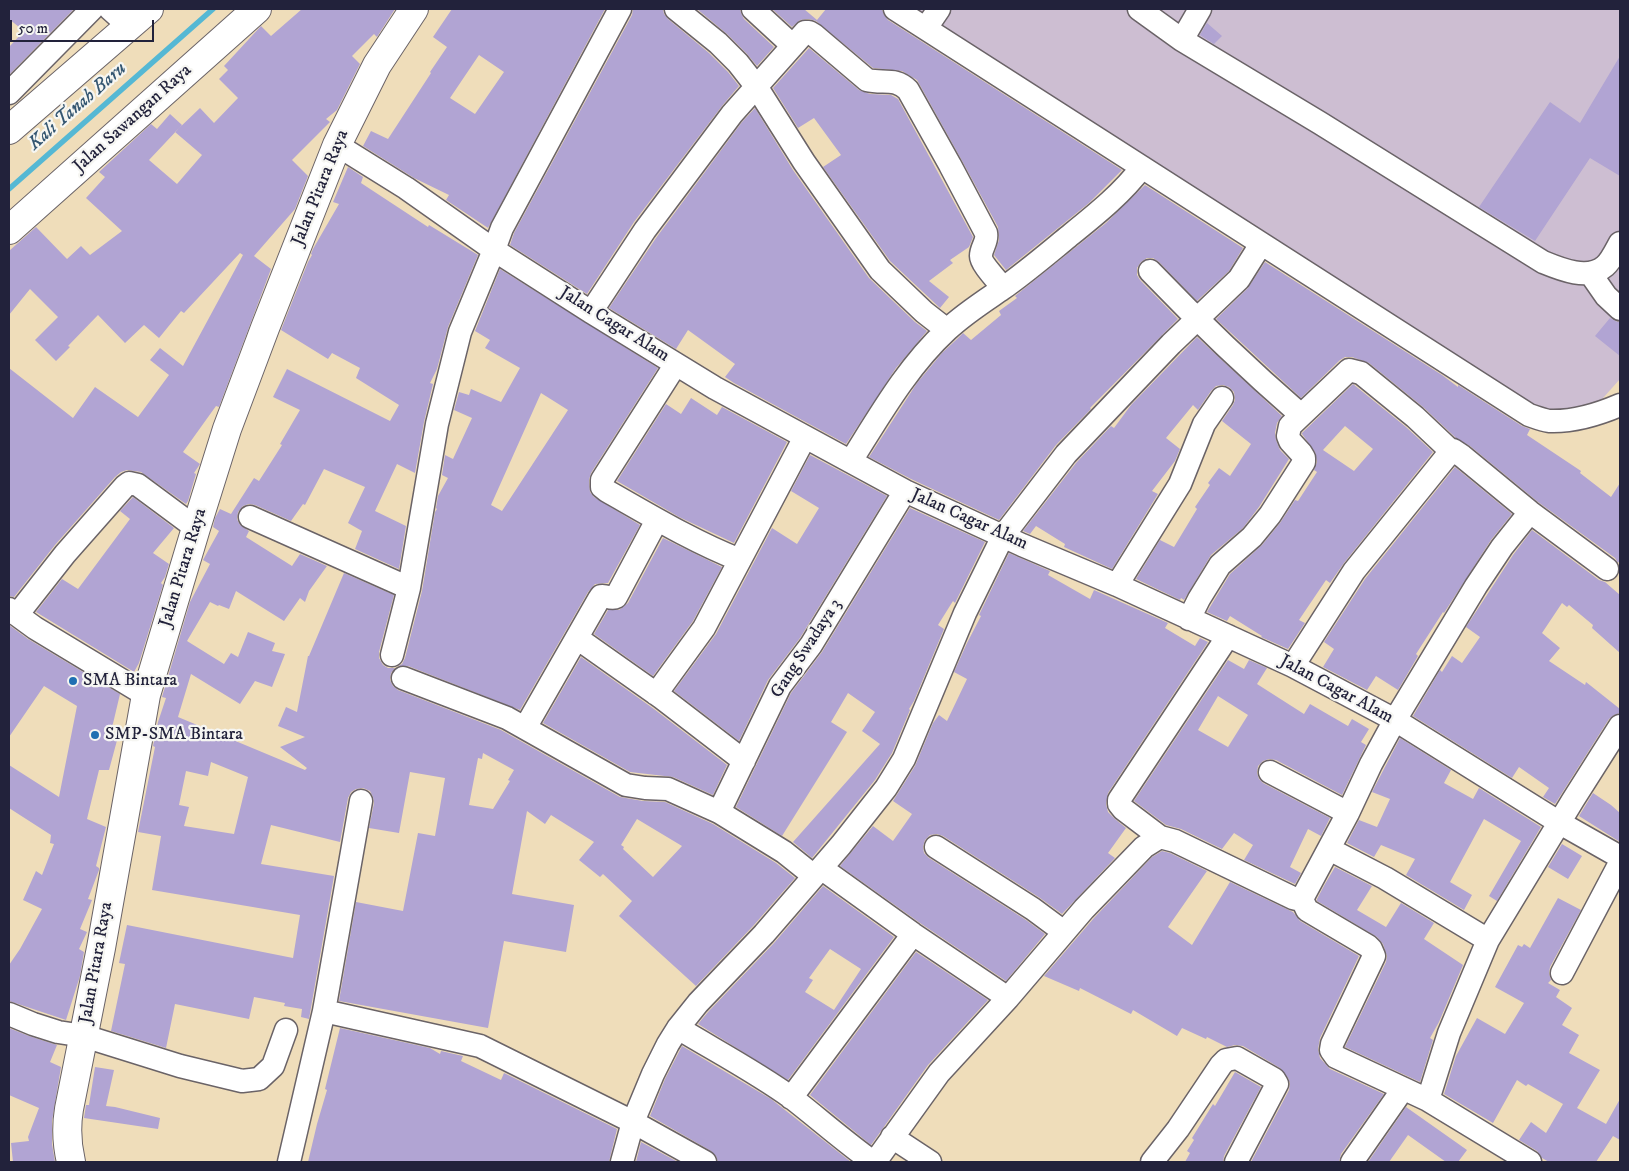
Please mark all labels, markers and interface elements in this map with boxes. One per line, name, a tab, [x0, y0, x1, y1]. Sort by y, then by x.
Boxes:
scale bar	[12, 10, 156, 42]
text: 50 m	[18, 19, 48, 38]
water label: Kali Tanah Baru	[24, 58, 132, 156]
street label: Jalan Sawangan Raya	[69, 60, 197, 178]
street label: Jalan Pitara Raya	[288, 127, 354, 249]
street label: Jalan Cagar Alam	[555, 283, 673, 367]
street label: Jalan Cagar Alam	[907, 485, 1031, 555]
street label: Jalan Pitara Raya	[156, 506, 212, 630]
street label: Gang Swadaya 3	[767, 595, 847, 703]
street label: Jalan Cagar Alam	[1276, 651, 1396, 729]
place label: SMA Bintara	[83, 670, 177, 692]
marker: SMA Bintara	[67, 675, 79, 687]
place label: SMP-SMA Bintara	[105, 724, 243, 746]
marker: SMP-SMA Bintara	[89, 729, 101, 741]
street label: Jalan Pitara Raya	[76, 901, 118, 1025]

